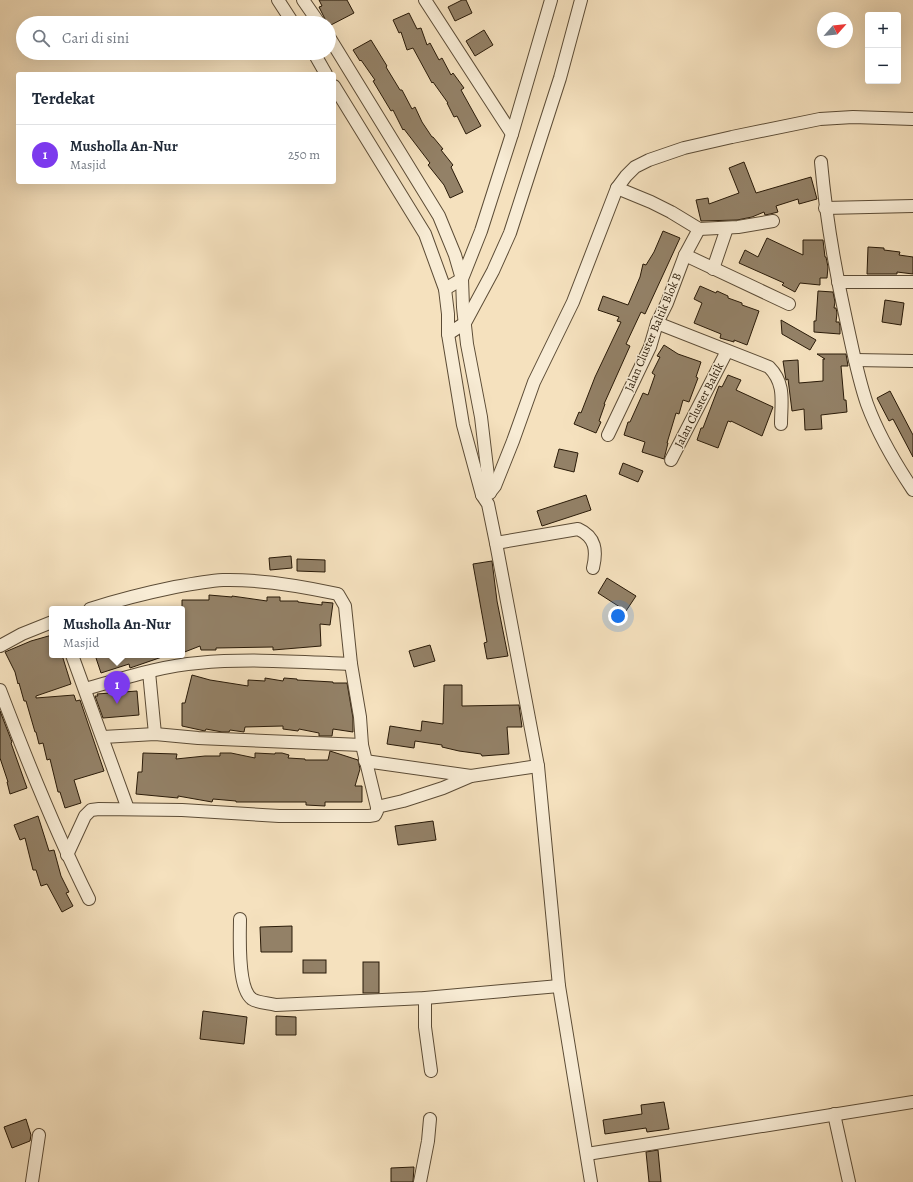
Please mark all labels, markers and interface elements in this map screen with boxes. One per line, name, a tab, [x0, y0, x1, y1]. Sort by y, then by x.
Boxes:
north arrow	[817, 12, 853, 48]
map controls	[865, 12, 901, 84]
button: +	[865, 12, 901, 48]
search box	[16, 16, 336, 60]
icon: search	[30, 27, 52, 49]
text: Cari di sini	[62, 28, 129, 48]
button: −	[865, 48, 901, 84]
text: Terdekat	[32, 87, 95, 110]
text: Musholla An-Nur	[70, 136, 178, 156]
text: 1	[43, 146, 47, 163]
text: 250 m	[288, 146, 320, 163]
text: Masjid	[70, 156, 106, 173]
street label: Jalan Cluster Baltik Blok B	[621, 270, 685, 394]
street label: Jalan Cluster Baltik	[671, 360, 727, 450]
popup	[49, 606, 185, 658]
your location	[608, 606, 628, 626]
text: Musholla An-Nur	[63, 614, 171, 634]
text: Masjid	[63, 634, 99, 651]
pin: 1	[104, 671, 130, 704]

